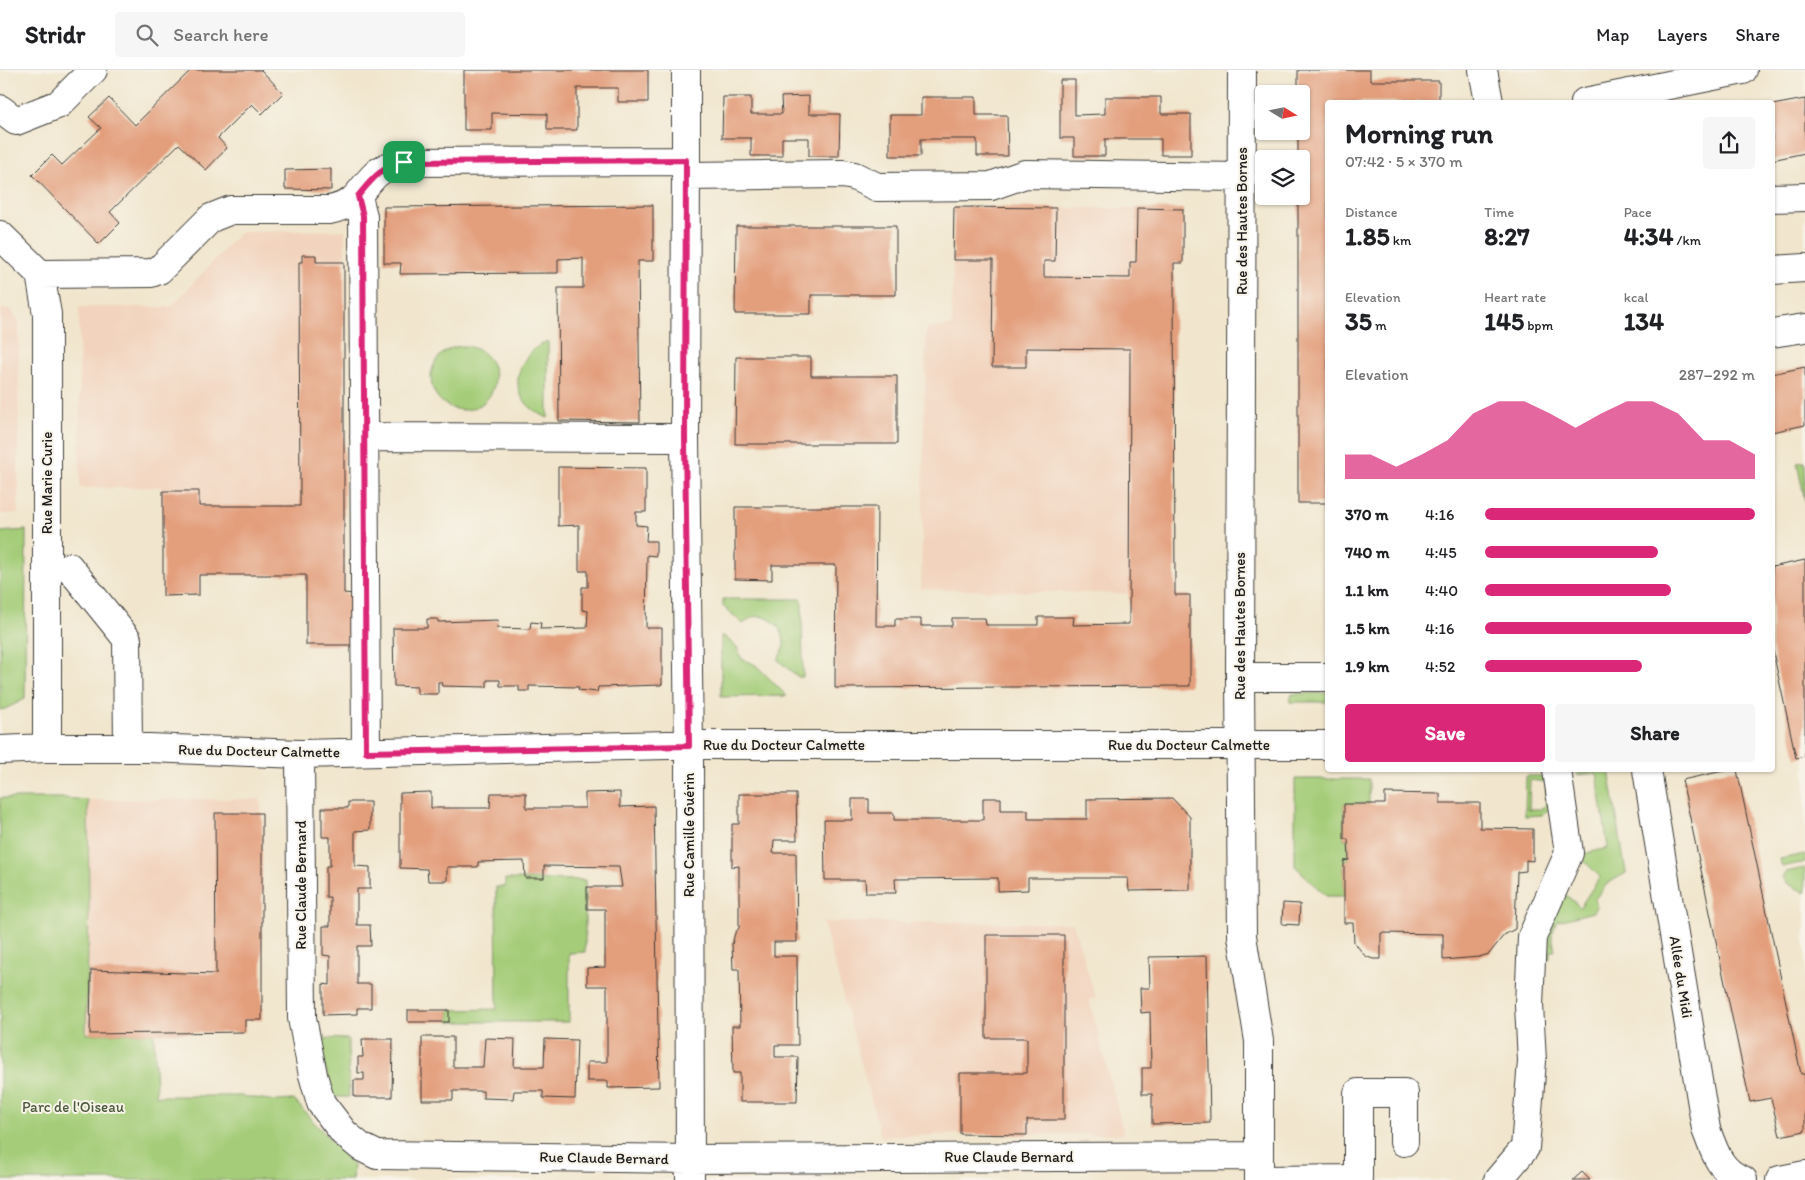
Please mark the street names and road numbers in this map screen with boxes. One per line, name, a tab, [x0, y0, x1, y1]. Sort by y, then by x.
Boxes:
street label: Rue des Hautes Bornes	[1233, 147, 1251, 295]
street label: Rue Marie Curie	[38, 432, 56, 534]
street label: Rue des Hautes Bornes	[1231, 552, 1249, 700]
street label: Rue du Docteur Calmette	[703, 736, 865, 754]
street label: Rue du Docteur Calmette	[1108, 736, 1270, 754]
street label: Rue du Docteur Calmette	[178, 741, 340, 761]
street label: Rue Camille Guérin	[680, 773, 698, 897]
street label: Rue Claude Bernard	[292, 820, 310, 950]
street label: Allée du Midi	[1666, 934, 1696, 1020]
street label: Rue Claude Bernard	[539, 1148, 669, 1168]
street label: Rue Claude Bernard	[944, 1148, 1074, 1166]

